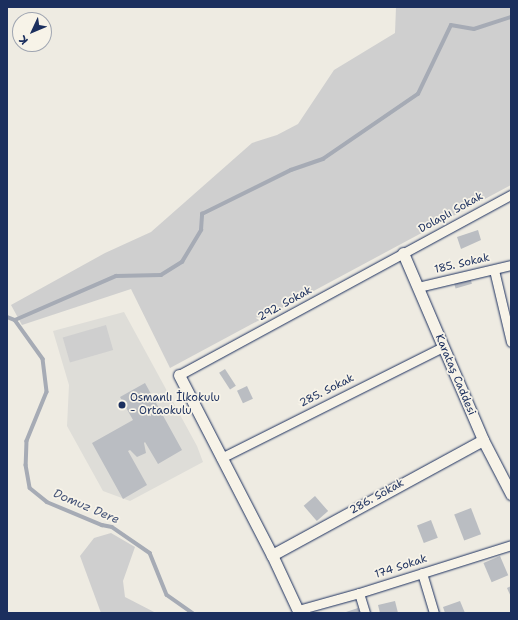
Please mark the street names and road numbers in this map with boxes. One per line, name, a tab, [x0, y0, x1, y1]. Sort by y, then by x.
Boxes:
street label: Dolaplı Sokak	[416, 190, 486, 236]
street label: 185. Sokak	[433, 251, 491, 277]
street label: 292. Sokak	[256, 284, 314, 324]
street label: Karataş Caddesi	[432, 332, 478, 418]
street label: 285. Sokak	[298, 372, 356, 410]
street label: 286. Sokak	[347, 477, 407, 517]
street label: 174 Sokak	[373, 552, 429, 582]

